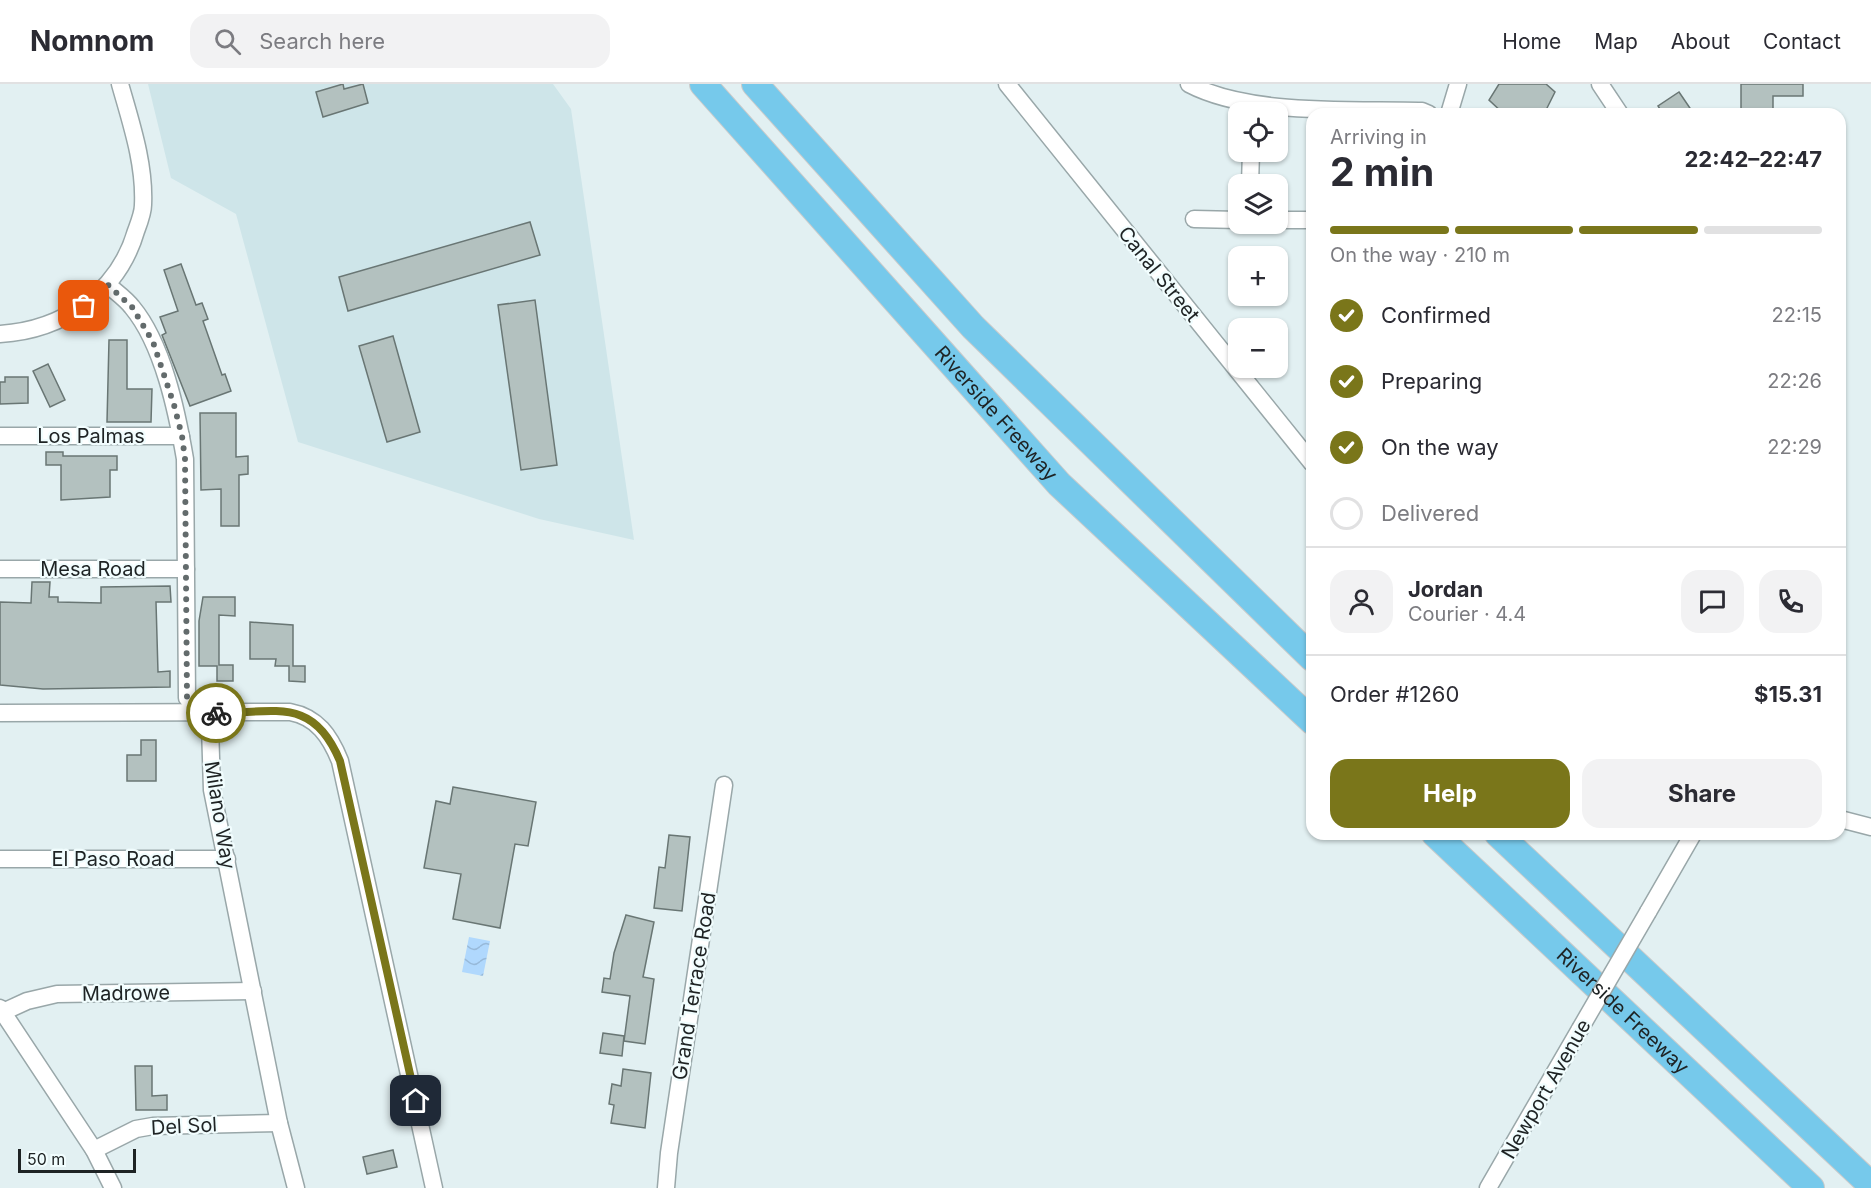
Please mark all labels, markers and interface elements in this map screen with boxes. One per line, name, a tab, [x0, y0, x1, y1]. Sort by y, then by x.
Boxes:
search box	[190, 14, 610, 68]
text: Nomnom	[30, 24, 154, 58]
icon: search	[211, 25, 244, 58]
text: Search here	[259, 28, 385, 54]
text: Home	[1502, 29, 1561, 54]
text: Map	[1594, 29, 1638, 54]
text: About	[1671, 29, 1730, 54]
text: Contact	[1763, 29, 1841, 54]
map controls	[1228, 102, 1288, 378]
button: locate	[1228, 102, 1288, 162]
text: Arriving in	[1330, 125, 1427, 149]
text: 22:42–22:47	[1684, 146, 1822, 172]
text: 2 min	[1330, 148, 1434, 195]
button: layers	[1228, 174, 1288, 234]
street label: Canal Street	[1113, 221, 1205, 327]
text: On the way · 210 m	[1330, 243, 1510, 267]
button: +	[1228, 246, 1288, 306]
pin	[58, 280, 109, 331]
icon: bag	[67, 289, 100, 322]
icon: check	[1330, 299, 1363, 332]
text: Confirmed	[1381, 302, 1491, 328]
text: 22:15	[1772, 303, 1822, 327]
button: −	[1228, 318, 1288, 378]
street label: Riverside Freeway	[930, 341, 1063, 486]
icon: check	[1330, 365, 1363, 398]
text: Preparing	[1381, 368, 1482, 394]
text: 22:26	[1767, 369, 1822, 393]
street label: Los Palmas	[37, 424, 145, 448]
icon: check	[1330, 431, 1363, 464]
text: On the way	[1381, 434, 1499, 460]
text: 22:29	[1767, 435, 1822, 459]
text: Delivered	[1381, 500, 1479, 526]
street label: Mesa Road	[40, 557, 146, 581]
button: person	[1330, 570, 1393, 633]
button: chat	[1681, 570, 1744, 633]
button: phone	[1759, 570, 1822, 633]
text: Jordan	[1408, 576, 1483, 602]
text: Courier · 4.4	[1408, 602, 1526, 626]
text: Order #1260	[1330, 681, 1459, 707]
text: $15.31	[1754, 681, 1822, 707]
courier	[186, 683, 246, 743]
icon: bike	[200, 697, 233, 730]
street label: Milano Way	[200, 759, 240, 871]
button: Help	[1330, 759, 1570, 828]
button: Share	[1582, 759, 1822, 828]
street label: El Paso Road	[52, 847, 174, 871]
street label: Grand Terrace Road	[667, 890, 721, 1082]
street label: Riverside Freeway	[1552, 943, 1694, 1079]
street label: Madrowe	[82, 980, 170, 1006]
street label: Newport Avenue	[1496, 1015, 1596, 1163]
pin	[390, 1075, 441, 1126]
icon: home	[399, 1084, 432, 1117]
street label: Del Sol	[150, 1112, 218, 1140]
scale bar	[18, 1146, 136, 1174]
text: 50 m	[27, 1149, 65, 1169]

